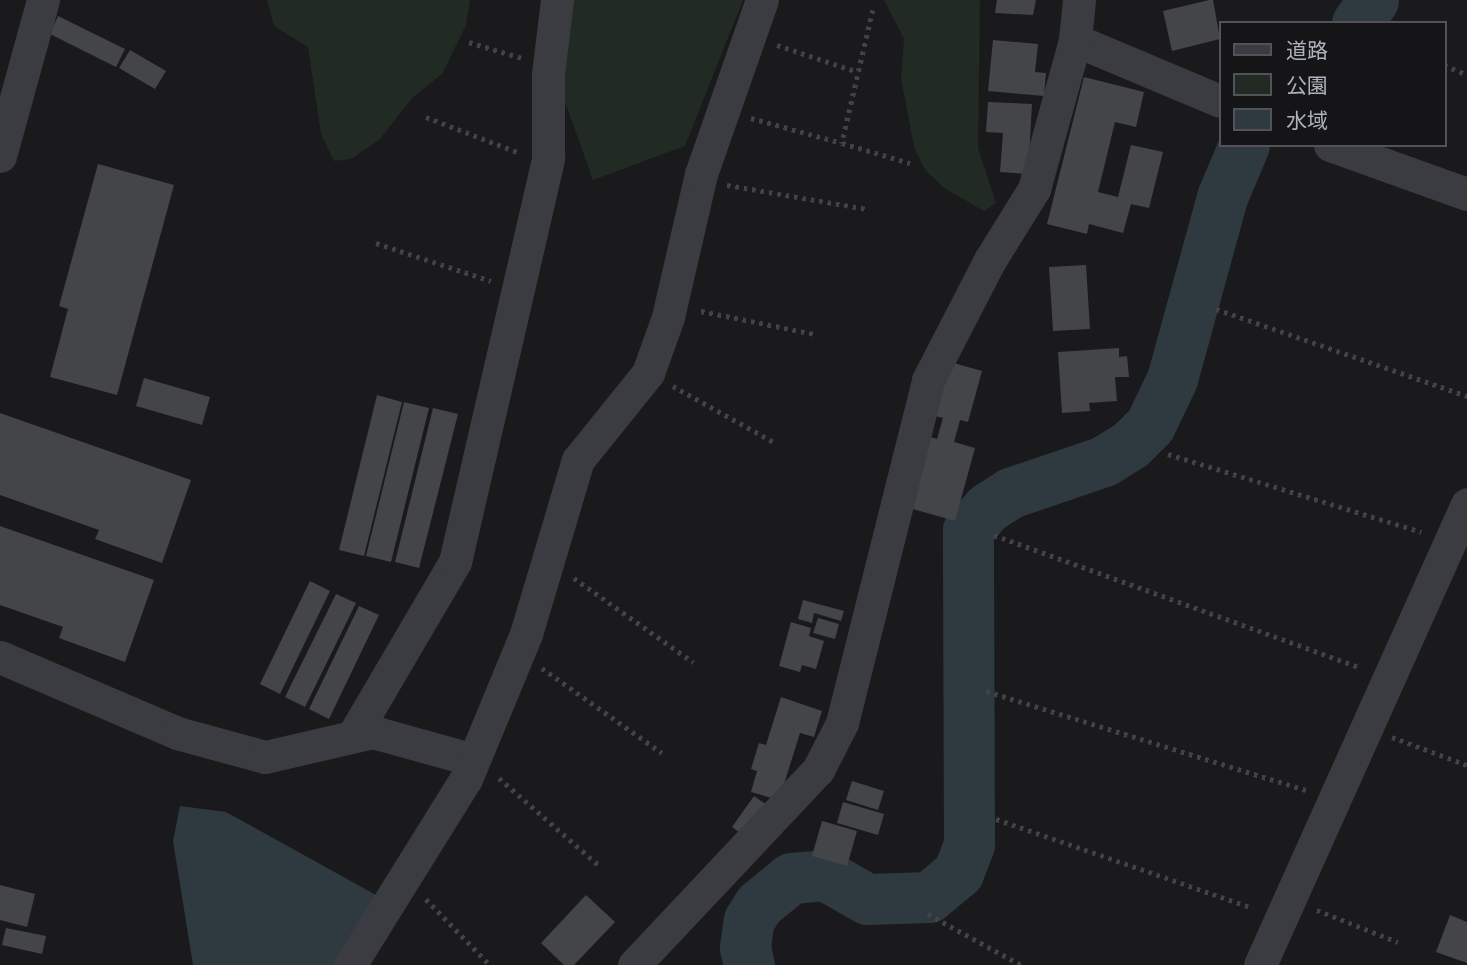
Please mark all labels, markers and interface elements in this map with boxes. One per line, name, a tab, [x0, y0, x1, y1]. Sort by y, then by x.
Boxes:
legend	[1218, 21, 1446, 147]
text: 道路	[1286, 36, 1328, 66]
text: 公園	[1286, 71, 1328, 101]
text: 水域	[1286, 106, 1328, 136]

